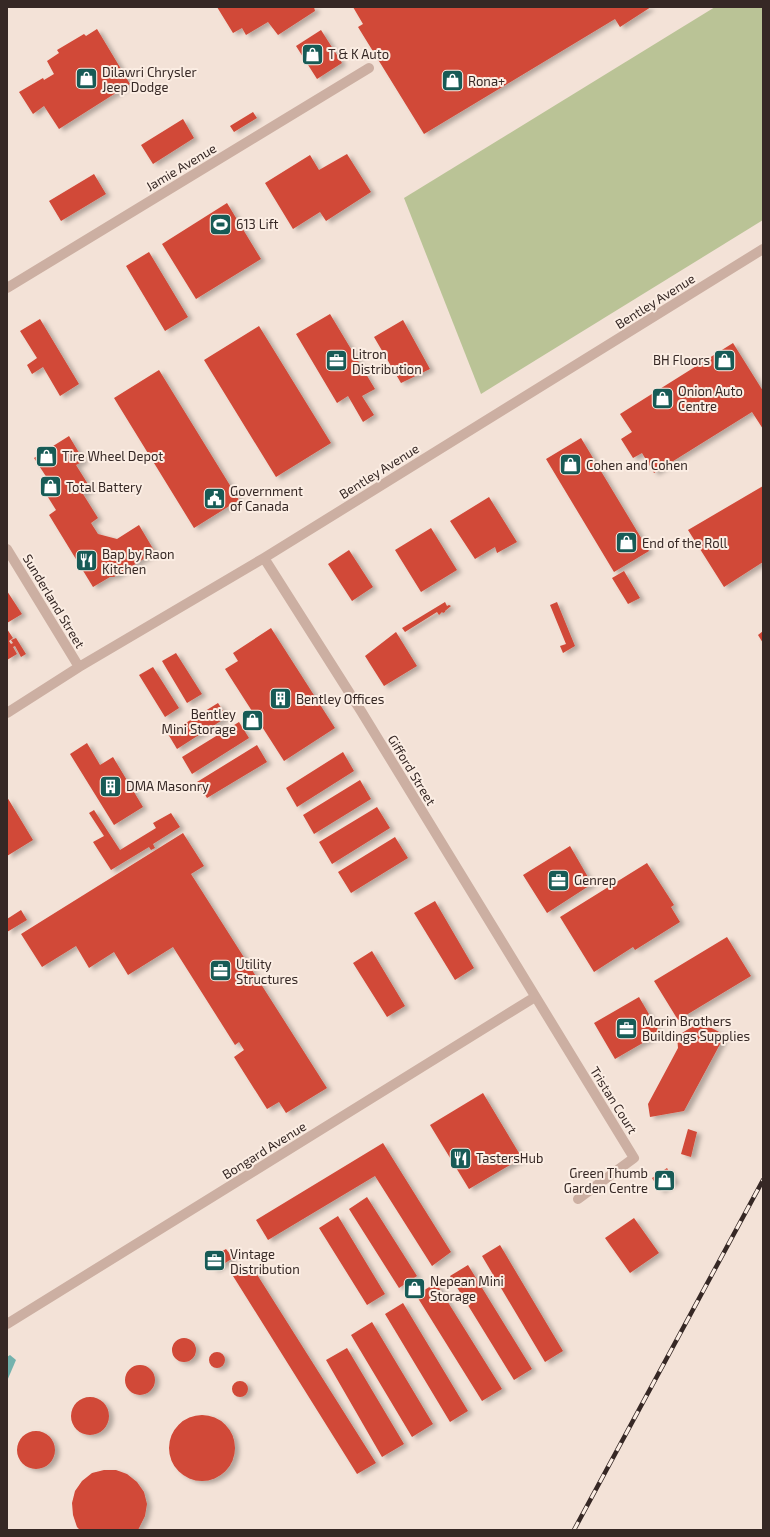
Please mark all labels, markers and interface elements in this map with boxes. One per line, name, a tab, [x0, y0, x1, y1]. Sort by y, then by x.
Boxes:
shop icon: T & K Auto	[299, 41, 325, 67]
place label: T & K Auto	[328, 46, 389, 62]
place label: Dilawri Chrysler Jeep Dodge	[102, 64, 197, 95]
shop icon: Dilawri Chrysler Jeep Dodge	[74, 66, 100, 92]
shop icon: Rona+	[439, 68, 465, 94]
place label: Rona+	[468, 73, 505, 89]
street label: Jamie Avenue	[143, 140, 219, 194]
sports icon: 613 Lift	[207, 211, 233, 237]
place label: 613 Lift	[236, 216, 279, 232]
street label: Bentley Avenue	[612, 270, 698, 332]
place label: Litron Distribution	[352, 346, 422, 377]
shop icon: BH Floors	[712, 347, 738, 373]
office icon: Litron Distribution	[323, 348, 349, 374]
place label: BH Floors	[653, 352, 710, 368]
place label: Onion Auto Centre	[678, 383, 743, 414]
shop icon: Onion Auto Centre	[649, 385, 675, 411]
street label: Bentley Avenue	[336, 440, 422, 502]
shop icon: Tire Wheel Depot	[34, 443, 60, 469]
place label: Tire Wheel Depot	[62, 448, 163, 464]
shop icon: Cohen and Cohen	[557, 452, 583, 478]
place label: Cohen and Cohen	[586, 457, 688, 473]
shop icon: Total Battery	[37, 474, 63, 500]
place label: Total Battery	[66, 479, 142, 495]
place label: Government of Canada	[230, 483, 303, 514]
public building icon: Government of Canada	[202, 485, 228, 511]
shop icon: End of the Roll	[613, 530, 639, 556]
place label: End of the Roll	[642, 535, 728, 551]
place label: Bap by Raon Kitchen	[102, 546, 175, 577]
restaurant icon: Bap by Raon Kitchen	[74, 548, 100, 574]
street label: Sunderland Street	[20, 551, 88, 651]
building icon: Bentley Offices	[267, 686, 293, 712]
place label: Bentley Offices	[296, 691, 384, 707]
place label: Bentley Mini Storage	[162, 706, 236, 737]
shop icon: Bentley Mini Storage	[239, 708, 265, 734]
street label: Gifford Street	[385, 732, 439, 808]
building icon: DMA Masonry	[97, 773, 123, 799]
place label: DMA Masonry	[126, 778, 209, 794]
office icon: Genrep	[545, 867, 571, 893]
place label: Genrep	[574, 872, 616, 888]
place label: Utility Structures	[236, 956, 298, 987]
office icon: Utility Structures	[208, 958, 234, 984]
place label: Morin Brothers Buildings Supplies	[642, 1013, 750, 1044]
office icon: Morin Brothers Buildings Supplies	[614, 1015, 640, 1041]
street label: Tristan Court	[587, 1063, 641, 1137]
street label: Bongard Avenue	[219, 1118, 309, 1182]
restaurant icon: TastersHub	[447, 1145, 473, 1171]
place label: TastersHub	[476, 1150, 543, 1166]
place label: Green Thumb Garden Centre	[564, 1165, 648, 1196]
shop icon: Green Thumb Garden Centre	[651, 1167, 677, 1193]
place label: Vintage Distribution	[230, 1246, 300, 1277]
office icon: Vintage Distribution	[201, 1248, 227, 1274]
place label: Nepean Mini Storage	[430, 1273, 504, 1304]
shop icon: Nepean Mini Storage	[401, 1275, 427, 1301]

